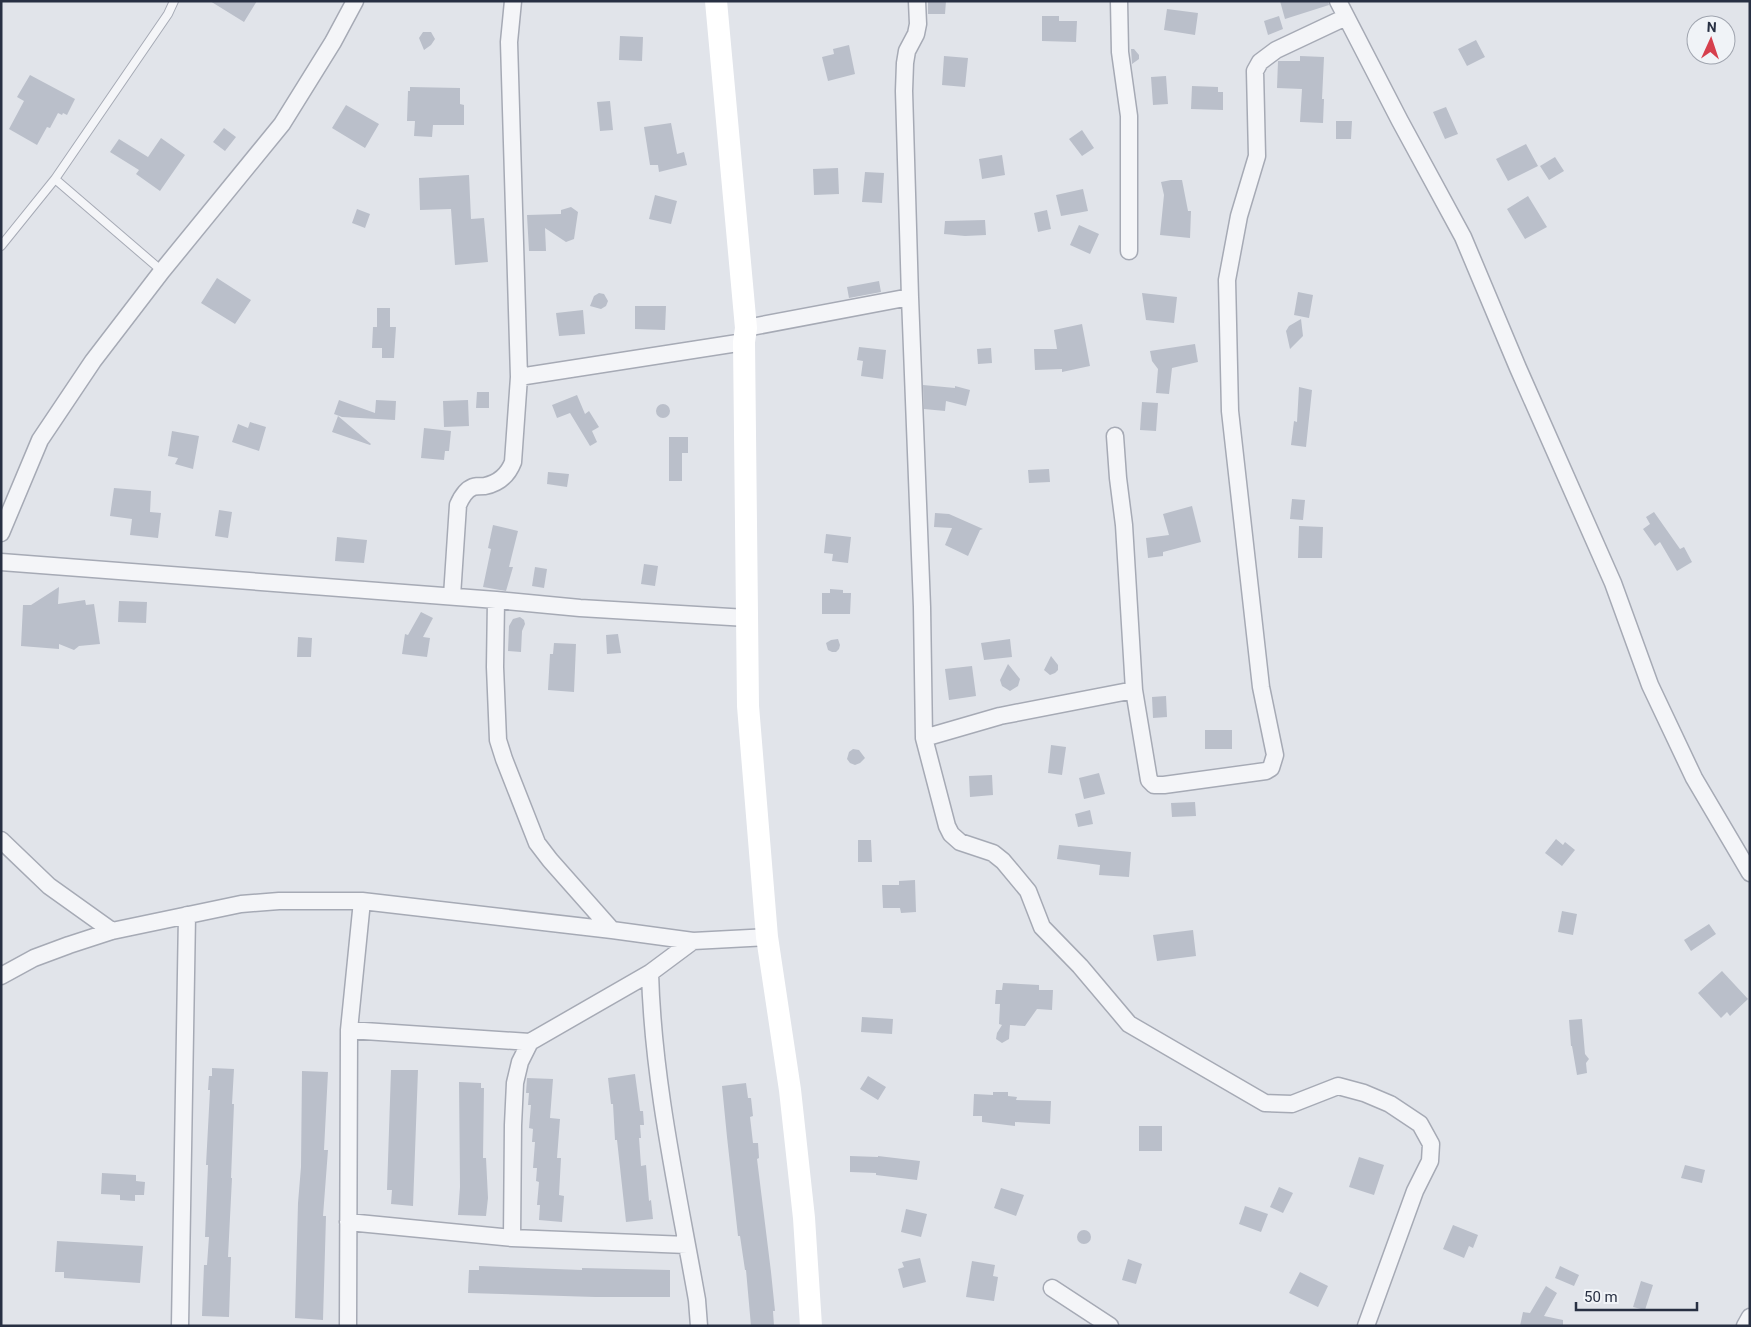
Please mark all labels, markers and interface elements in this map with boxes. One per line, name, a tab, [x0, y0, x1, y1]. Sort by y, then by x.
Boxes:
north arrow	[1686, 15, 1736, 65]
text: N	[1706, 19, 1717, 35]
scale bar	[1576, 1280, 1697, 1312]
text: 50 m	[1584, 1288, 1618, 1306]

